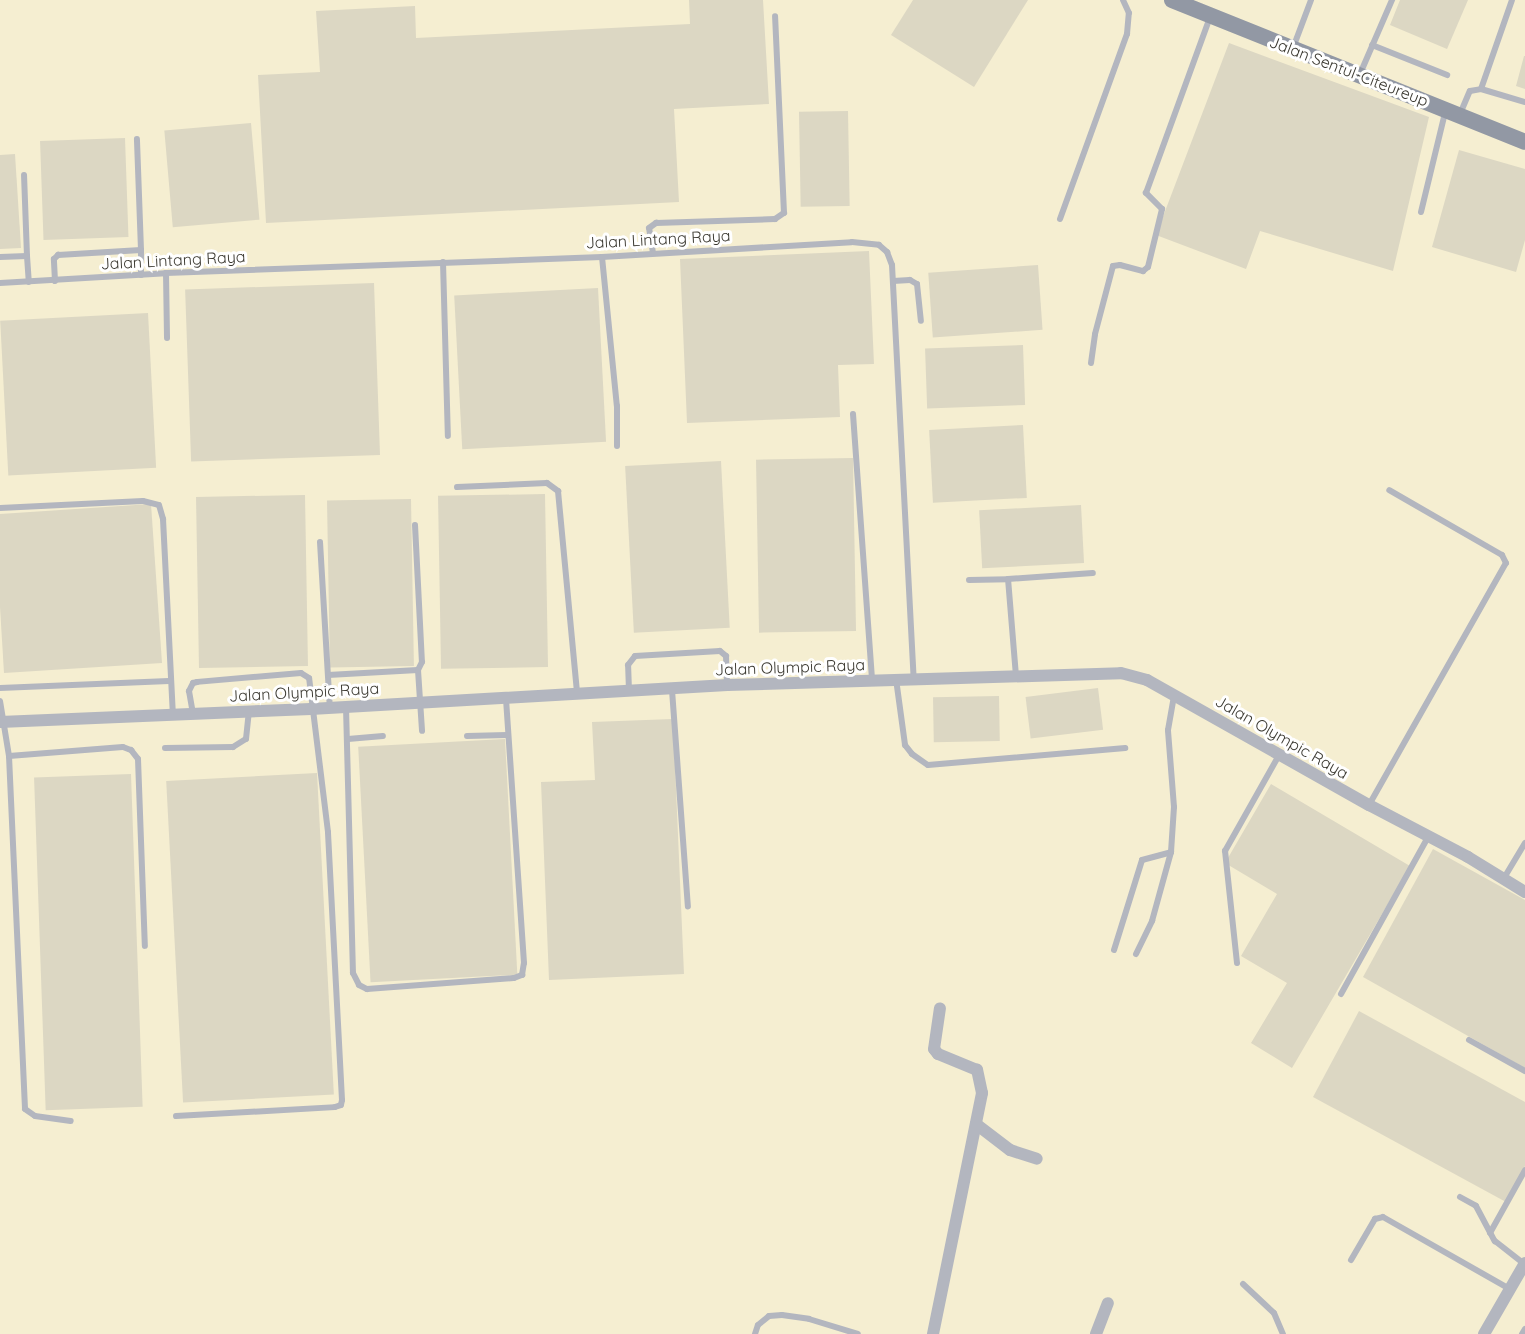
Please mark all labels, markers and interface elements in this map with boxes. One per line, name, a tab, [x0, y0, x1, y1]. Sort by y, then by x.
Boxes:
street label: Jalan Sentul-Citeureup	[1267, 32, 1431, 110]
street label: Jalan Lintang Raya	[585, 226, 731, 252]
street label: Jalan Lintang Raya	[100, 247, 246, 273]
street label: Jalan Olympic Raya	[715, 655, 865, 679]
street label: Jalan Olympic Raya	[228, 678, 380, 706]
street label: Jalan Olympic Raya	[1212, 691, 1352, 783]

